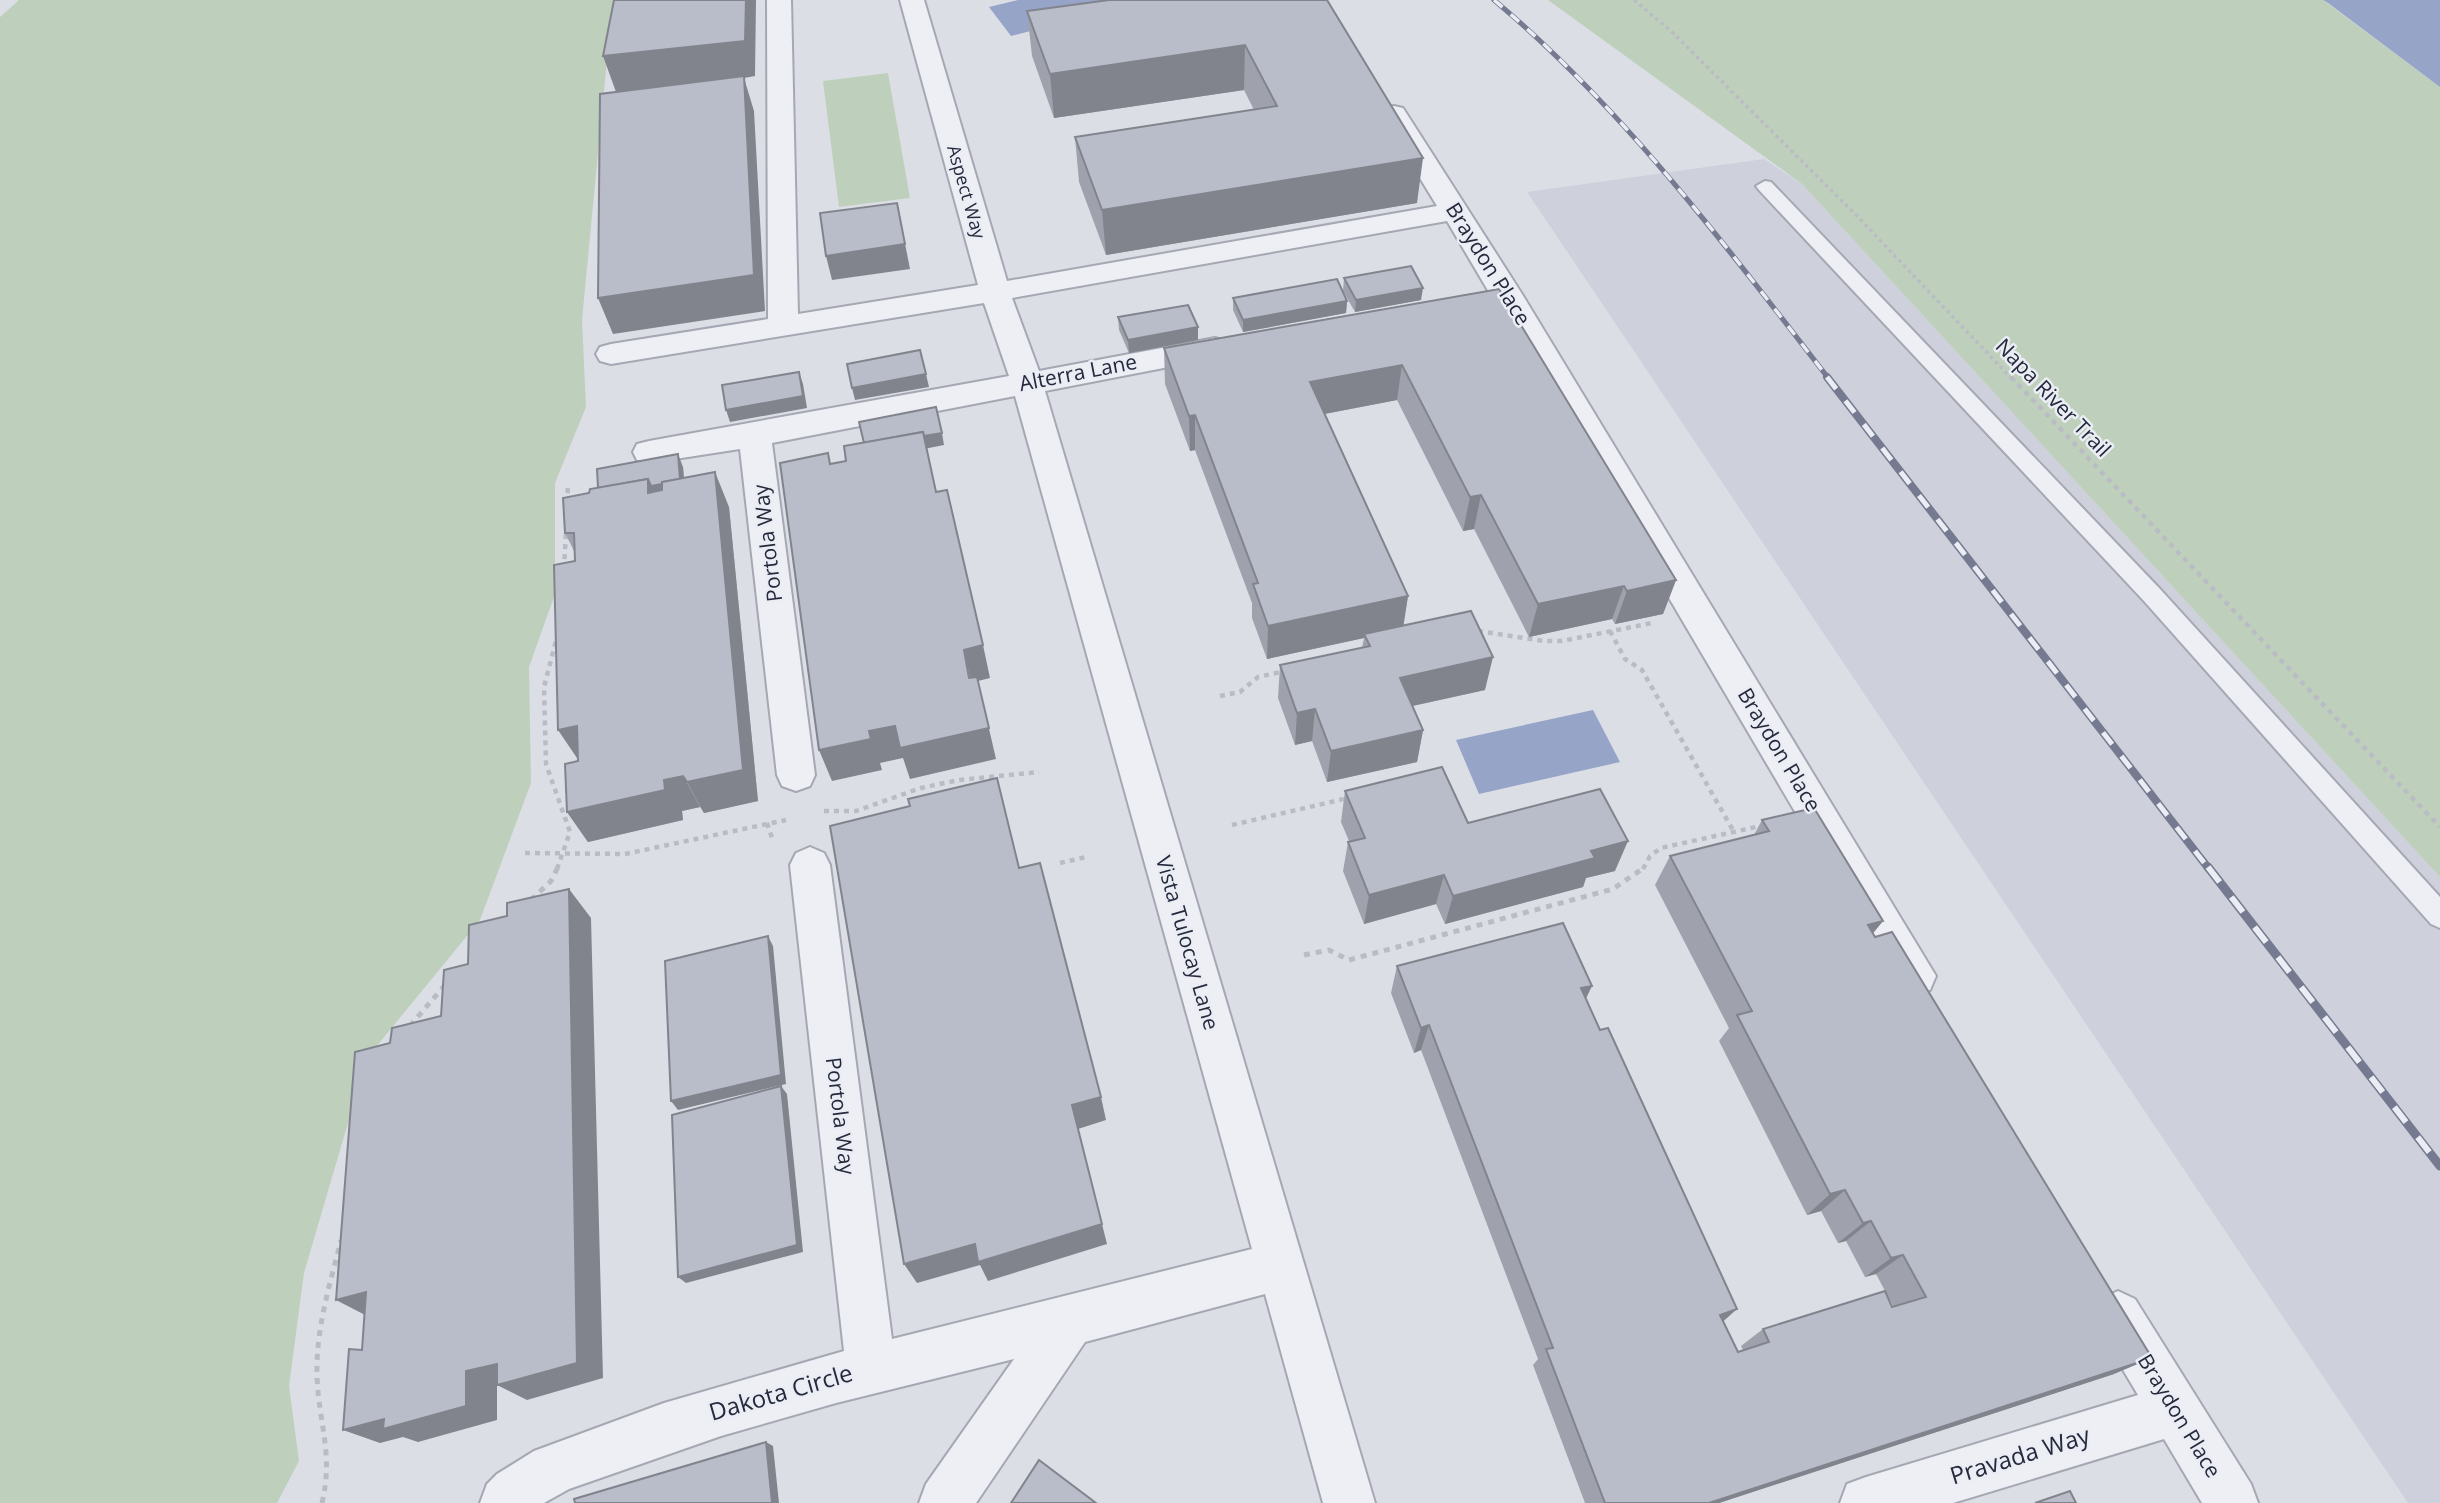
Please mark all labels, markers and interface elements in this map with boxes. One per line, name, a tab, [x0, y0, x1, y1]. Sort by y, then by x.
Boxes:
street label: Aspect Way	[942, 142, 992, 242]
street label: Braydon Place	[1440, 197, 1538, 330]
street label: Napa River Trail	[1990, 332, 2117, 463]
street label: Alterra Lane	[1017, 347, 1139, 397]
street label: Portola Way	[746, 482, 788, 603]
street label: Braydon Place	[1732, 682, 1828, 817]
street label: Vista Tulocay Lane	[1150, 852, 1226, 1033]
street label: Portola Way	[820, 1056, 862, 1177]
street label: Braydon Place	[2132, 1348, 2228, 1483]
street label: Dakota Circle	[705, 1355, 856, 1428]
street label: Pravada Way	[1946, 1417, 2094, 1491]

